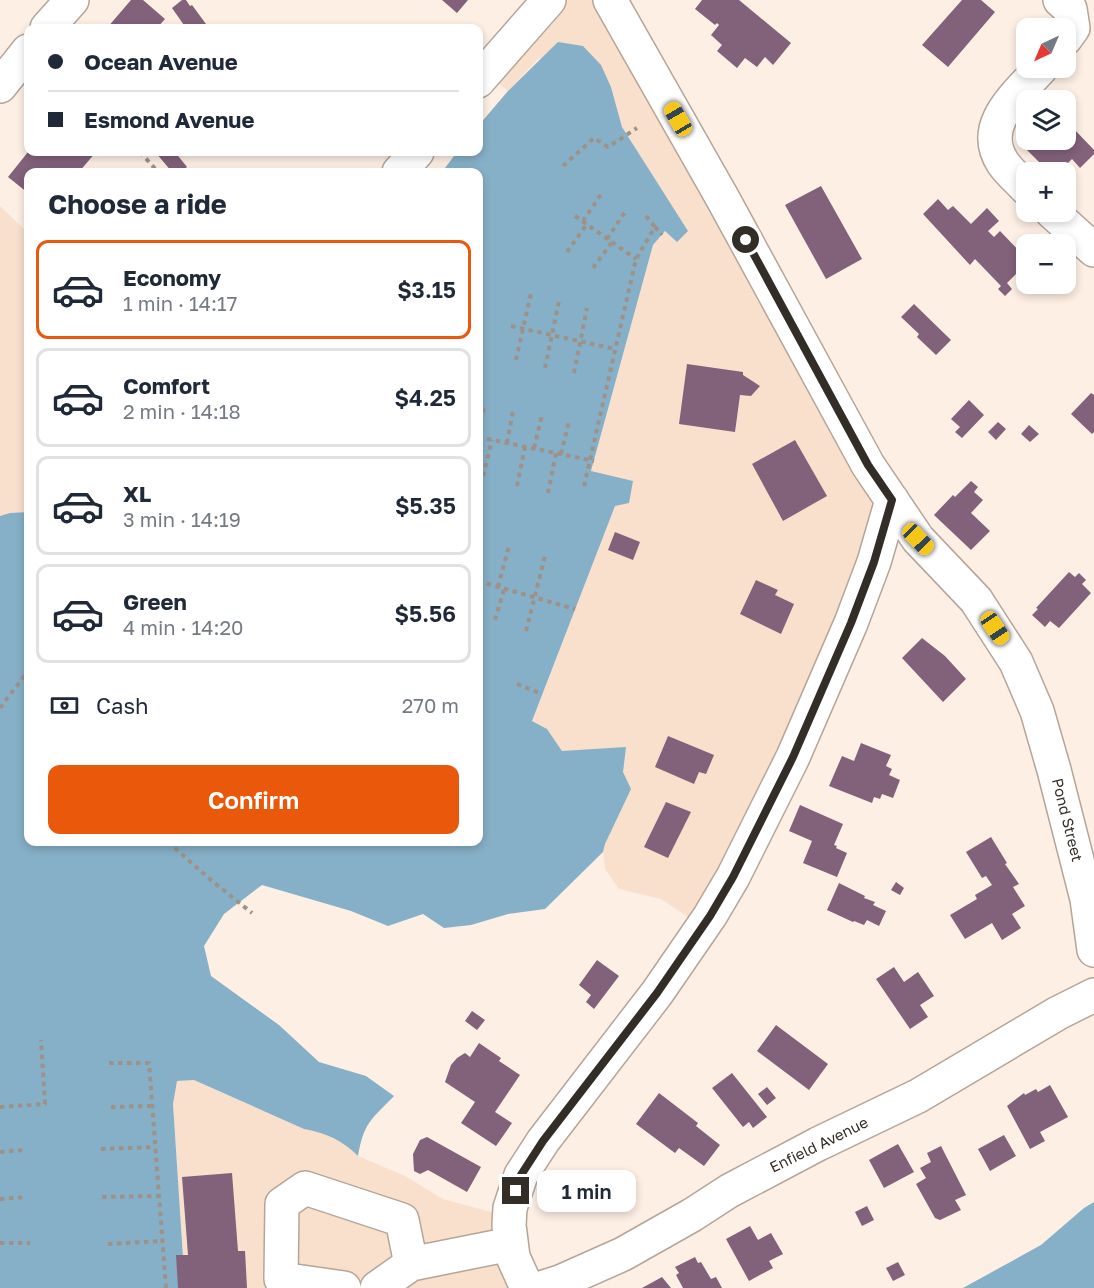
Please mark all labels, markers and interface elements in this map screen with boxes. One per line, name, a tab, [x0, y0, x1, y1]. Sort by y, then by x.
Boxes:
north arrow	[1016, 18, 1076, 78]
map controls	[1016, 18, 1076, 294]
text: Ocean Avenue	[84, 48, 238, 75]
button: layers	[1016, 90, 1076, 150]
car	[661, 99, 695, 139]
text: Esmond Avenue	[84, 106, 254, 133]
button: +	[1016, 162, 1076, 222]
text: Choose a ride	[48, 188, 227, 220]
route start	[732, 226, 759, 253]
button: −	[1016, 234, 1076, 294]
icon: car	[51, 263, 105, 317]
text: Economy	[123, 264, 221, 291]
text: $3.15	[397, 276, 456, 303]
text: 1 min · 14:17	[123, 291, 237, 315]
icon: car	[51, 371, 105, 425]
text: Comfort	[123, 372, 210, 399]
text: $4.25	[395, 384, 456, 411]
text: 2 min · 14:18	[123, 399, 241, 423]
icon: car	[51, 479, 105, 533]
text: XL	[123, 480, 151, 507]
text: $5.35	[395, 492, 456, 519]
text: 3 min · 14:19	[123, 507, 241, 531]
car	[899, 520, 937, 558]
icon: car	[51, 587, 105, 641]
text: Green	[123, 588, 187, 615]
text: $5.56	[395, 600, 456, 627]
car	[977, 608, 1013, 648]
text: 4 min · 14:20	[123, 615, 243, 639]
icon: cash	[48, 689, 81, 722]
text: Cash	[96, 692, 149, 719]
text: 270 m	[402, 693, 459, 717]
button: Confirm	[48, 765, 459, 834]
street label: Pond Street	[1049, 776, 1087, 863]
street label: Enfield Avenue	[766, 1112, 871, 1176]
callout: 1 min	[537, 1170, 636, 1212]
route end	[502, 1177, 529, 1204]
text: 1 min	[561, 1179, 612, 1203]

